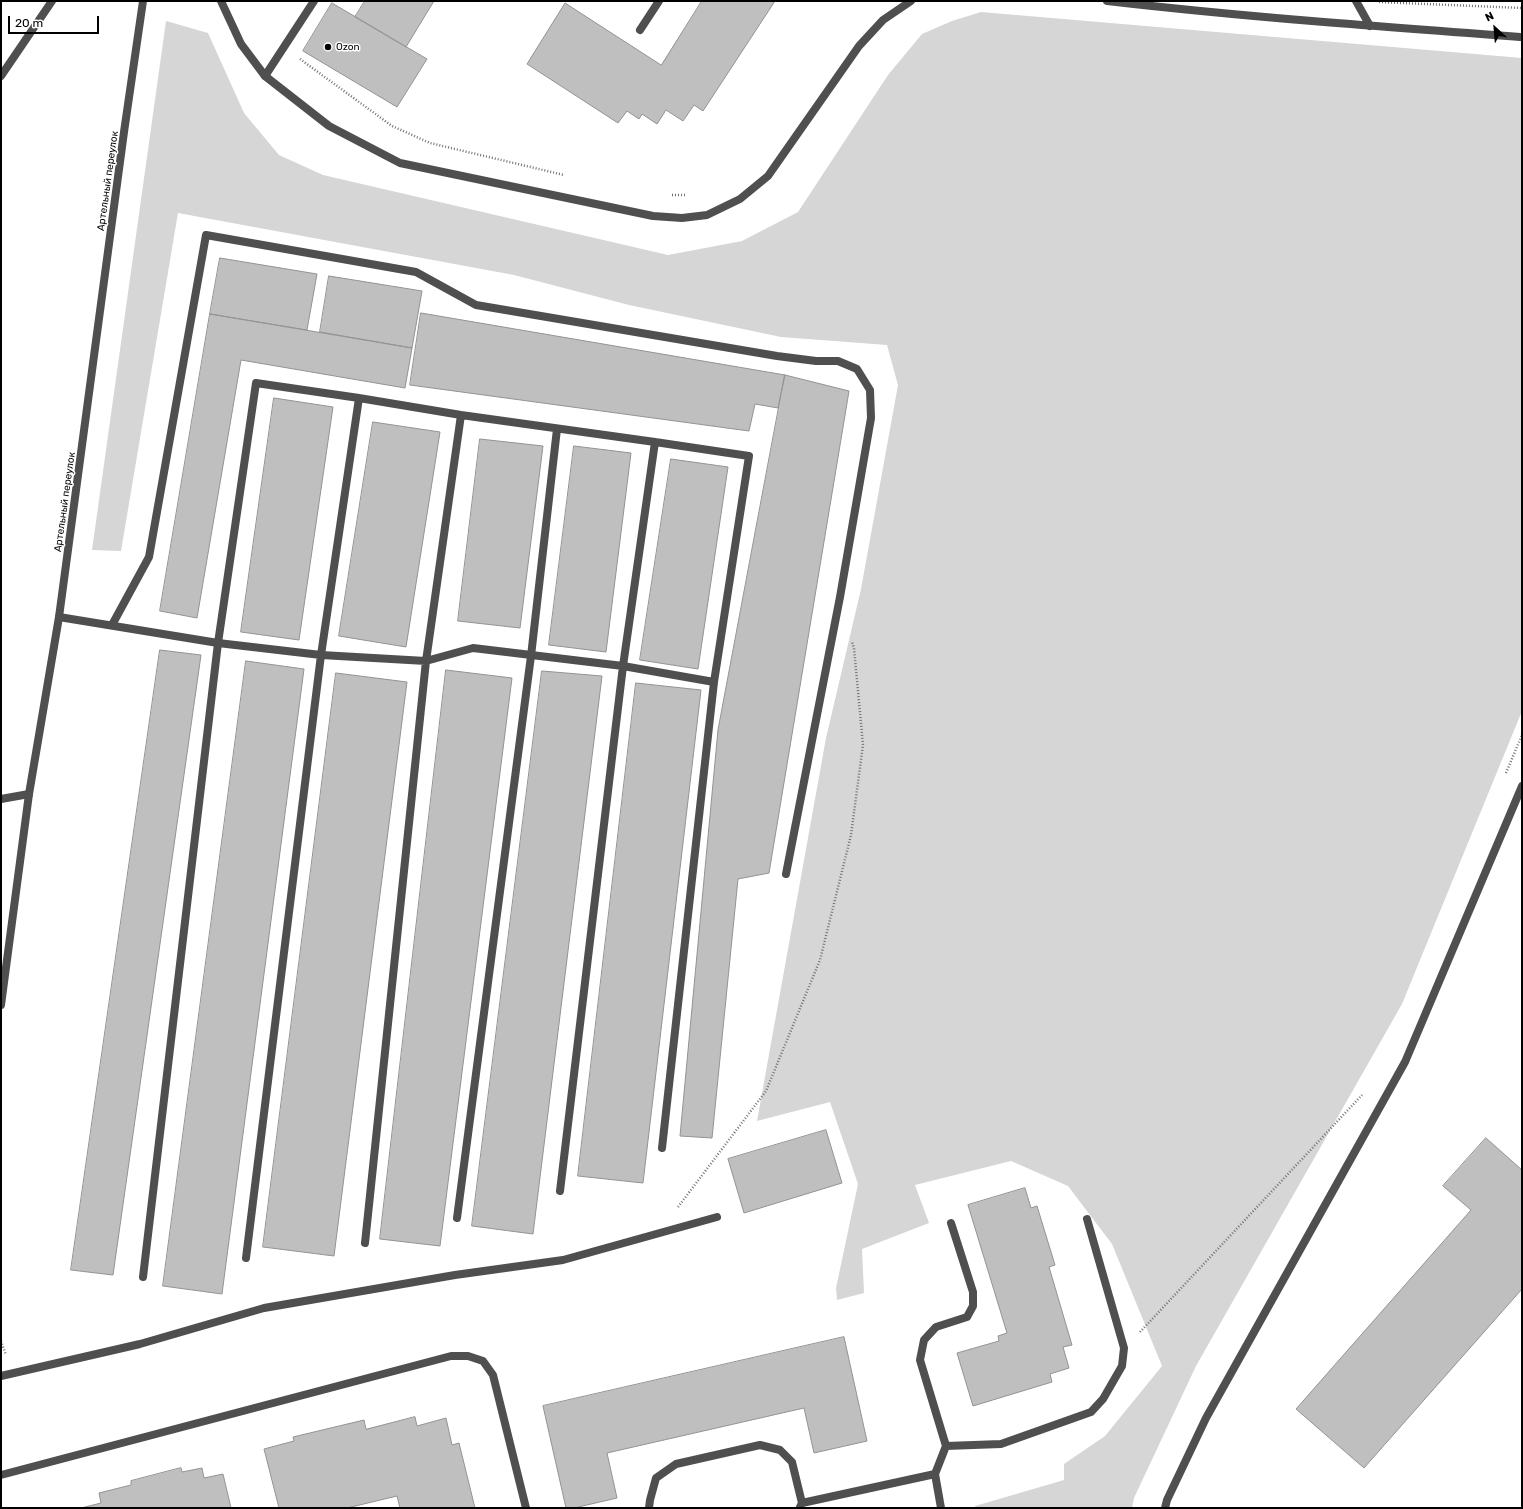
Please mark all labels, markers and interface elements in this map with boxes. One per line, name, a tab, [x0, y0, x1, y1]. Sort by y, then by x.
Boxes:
scale bar	[10, 8, 101, 34]
north arrow	[1475, 8, 1515, 48]
text: N	[1483, 9, 1496, 24]
text: 20 m	[15, 16, 43, 30]
place label: Ozon	[336, 41, 360, 53]
marker: Ozon	[323, 42, 333, 52]
street label: Артельный переулок	[95, 130, 121, 232]
street label: Артельный переулок	[52, 451, 78, 553]

